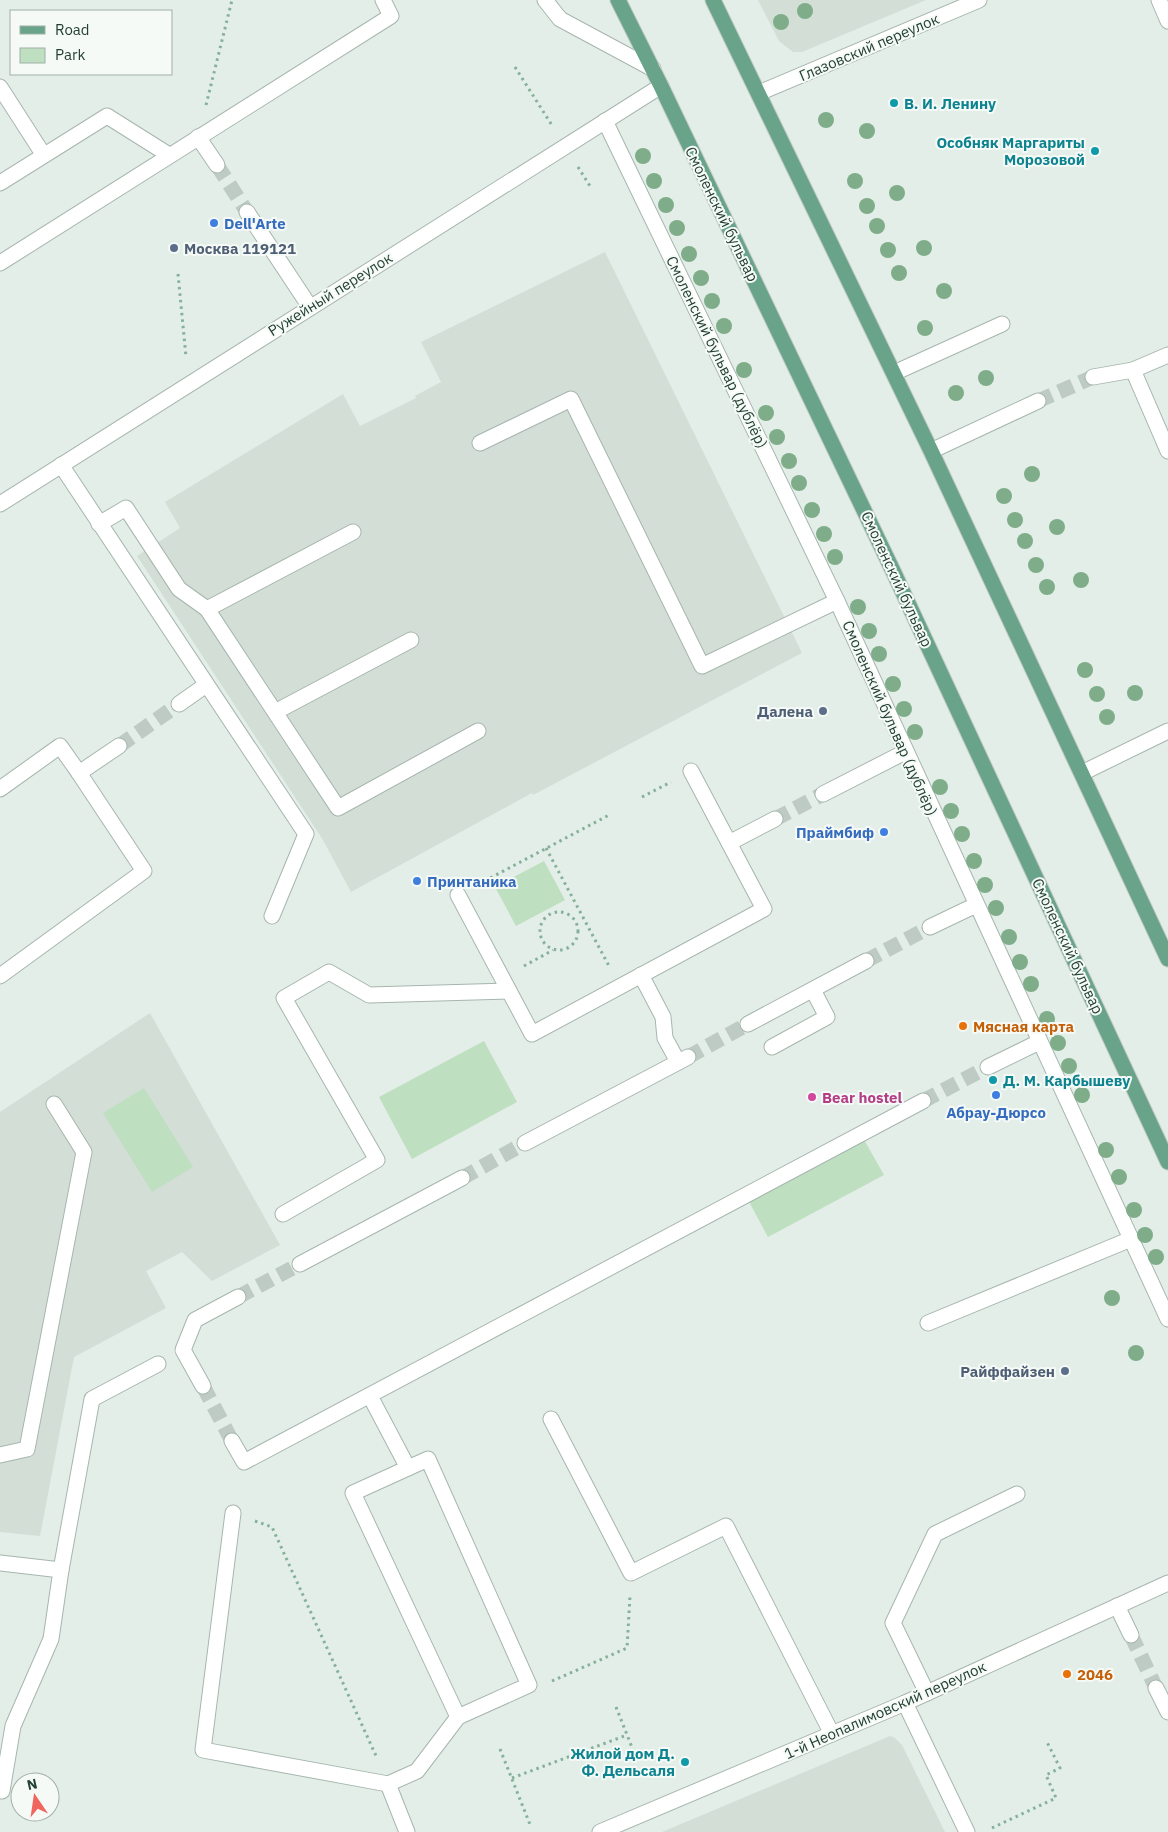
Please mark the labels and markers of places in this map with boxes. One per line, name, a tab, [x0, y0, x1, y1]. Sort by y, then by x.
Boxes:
place label: В. И. Ленину	[904, 94, 996, 113]
marker: В. И. Ленину	[888, 97, 900, 109]
place label: Особняк Маргариты Морозовой	[936, 133, 1085, 169]
marker: Особняк Маргариты Морозовой	[1089, 145, 1101, 157]
place label: Dell'Arte	[224, 214, 286, 233]
marker: Dell'Arte	[208, 217, 220, 229]
place label: Москва 119121	[184, 239, 296, 258]
marker: Москва 119121	[168, 242, 180, 254]
place label: Далена	[757, 702, 813, 721]
marker: Далена	[817, 705, 829, 717]
place label: Праймбиф	[796, 823, 874, 842]
marker: Праймбиф	[878, 826, 890, 838]
place label: Принтаника	[427, 872, 517, 891]
marker: Принтаника	[411, 875, 423, 887]
place label: Мясная карта	[973, 1017, 1074, 1036]
marker: Мясная карта	[957, 1020, 969, 1032]
place label: Д. М. Карбышеву	[1003, 1071, 1130, 1090]
marker: Д. М. Карбышеву	[987, 1074, 999, 1086]
place label: Bear hostel	[822, 1088, 903, 1107]
marker: Абрау-Дюрсо	[990, 1089, 1002, 1101]
marker: Bear hostel	[806, 1091, 818, 1103]
place label: Абрау-Дюрсо	[946, 1103, 1046, 1122]
place label: Райффайзен	[960, 1362, 1055, 1381]
marker: Райффайзен	[1059, 1365, 1071, 1377]
place label: 2046	[1077, 1665, 1113, 1684]
marker: 2046	[1061, 1668, 1073, 1680]
place label: Жилой дом Д. Ф. Дельсаля	[571, 1744, 675, 1780]
marker: Жилой дом Д. Ф. Дельсаля	[679, 1756, 691, 1768]

